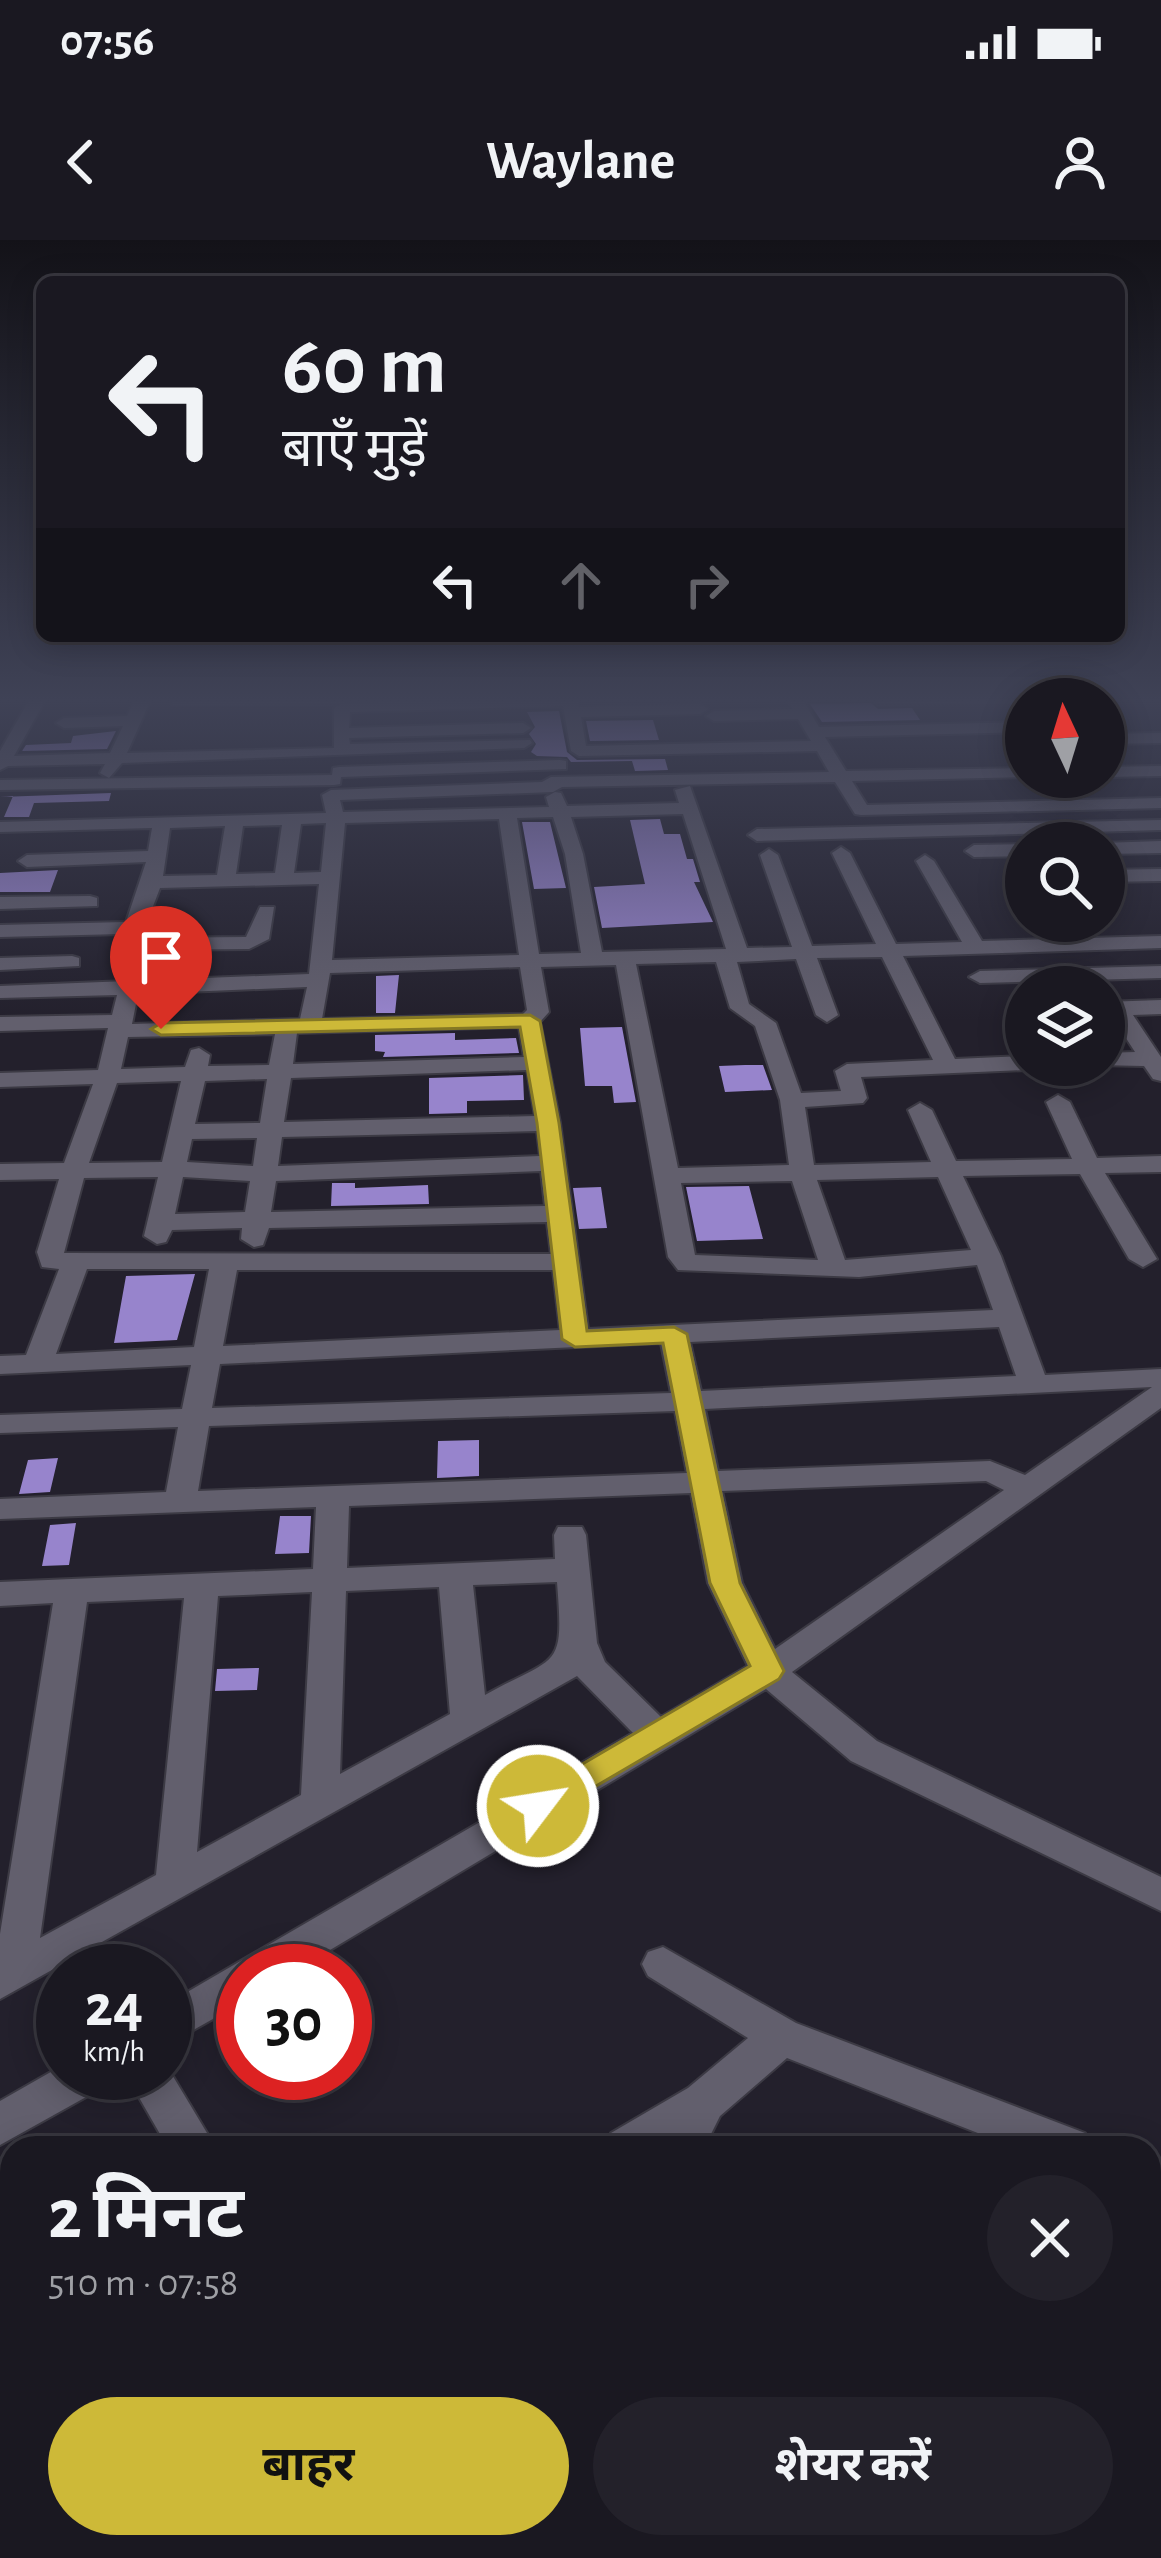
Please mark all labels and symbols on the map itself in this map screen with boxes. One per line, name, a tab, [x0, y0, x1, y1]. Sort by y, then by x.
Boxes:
north arrow	[1005, 678, 1125, 798]
pin	[110, 906, 212, 1029]
position arrow	[475, 1743, 601, 1869]
speed limit sign: 30	[216, 1944, 372, 2100]

